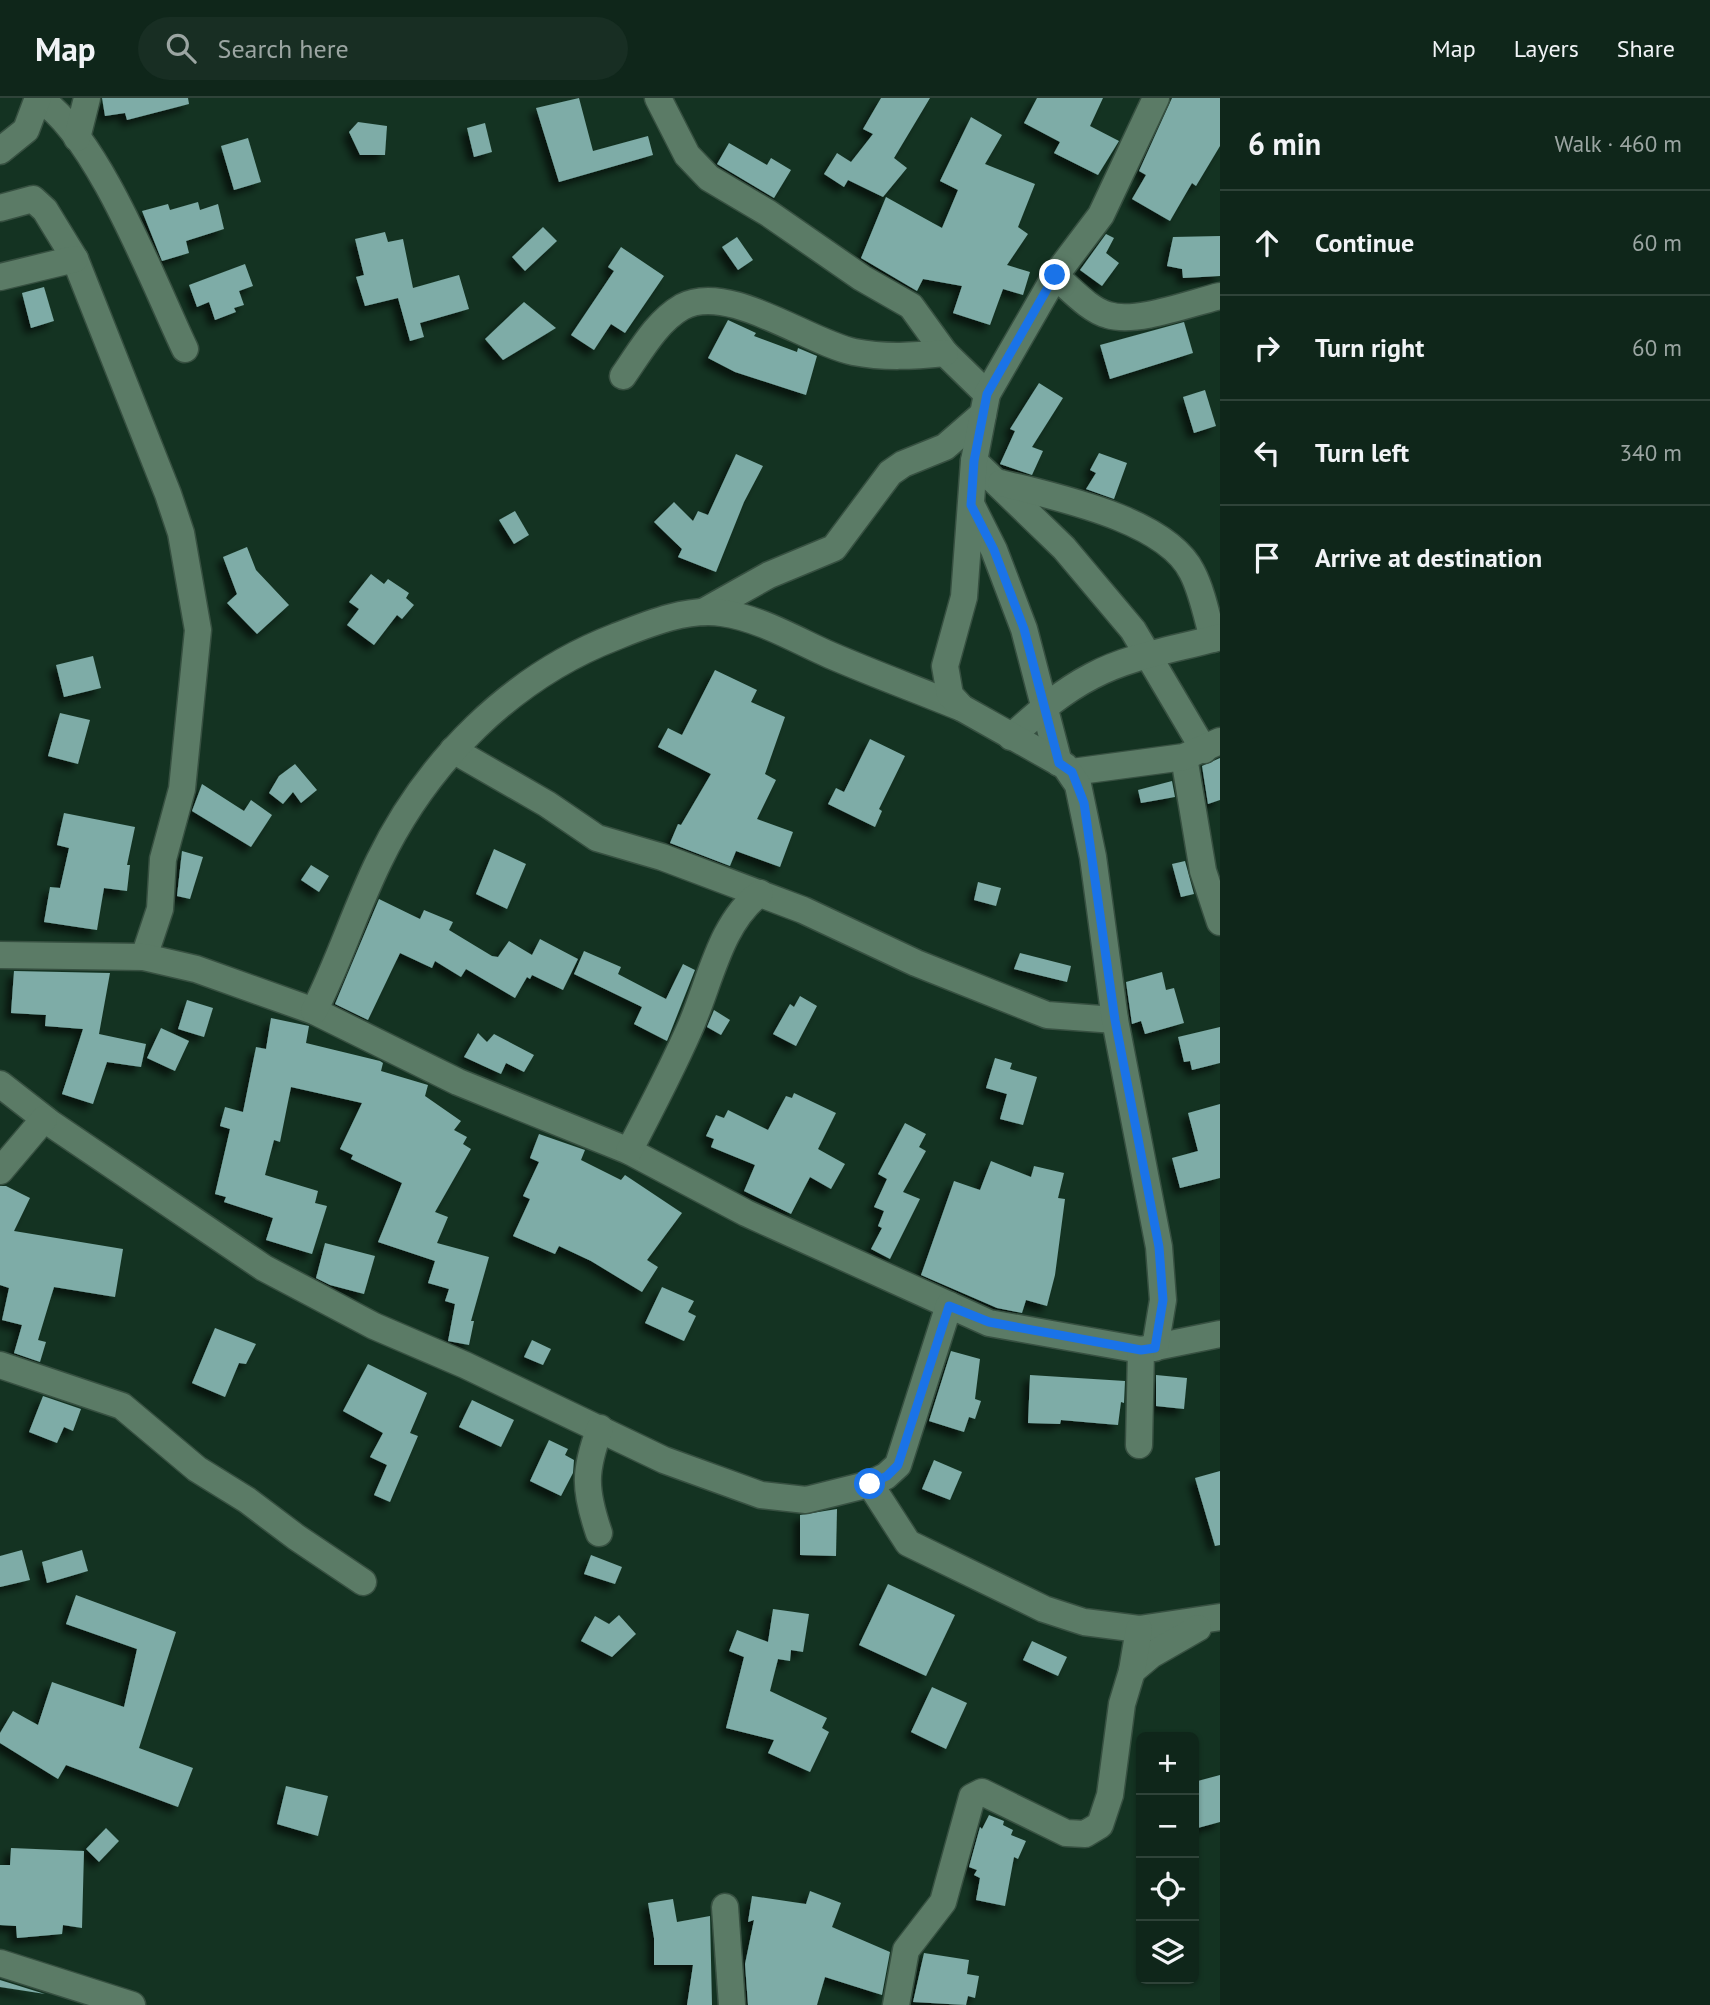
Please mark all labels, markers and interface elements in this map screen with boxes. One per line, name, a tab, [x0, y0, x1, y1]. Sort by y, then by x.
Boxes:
search box	[138, 17, 628, 80]
text: Map	[35, 27, 96, 70]
icon: search	[162, 29, 200, 67]
text: Search here	[218, 32, 349, 65]
text: Map	[1432, 33, 1476, 64]
text: Layers	[1514, 33, 1579, 64]
text: Share	[1617, 33, 1675, 64]
text: 6 min	[1248, 124, 1321, 163]
text: Walk · 460 m	[1555, 129, 1682, 158]
icon: ahead	[1248, 224, 1286, 262]
text: Continue	[1315, 226, 1414, 259]
text: 60 m	[1632, 228, 1682, 257]
route end	[1039, 259, 1070, 290]
icon: right	[1248, 329, 1286, 367]
text: Turn right	[1315, 331, 1424, 364]
text: 60 m	[1632, 333, 1682, 362]
icon: left	[1248, 434, 1286, 472]
text: Turn left	[1315, 436, 1409, 469]
text: 340 m	[1620, 438, 1682, 467]
icon: arrive	[1248, 539, 1286, 577]
text: Arrive at destination	[1315, 541, 1542, 574]
route start	[854, 1468, 885, 1499]
map controls	[1136, 1732, 1199, 1984]
button: +	[1136, 1732, 1199, 1795]
button: −	[1136, 1795, 1199, 1858]
button: locate	[1136, 1858, 1199, 1921]
button: layers	[1136, 1921, 1199, 1984]

